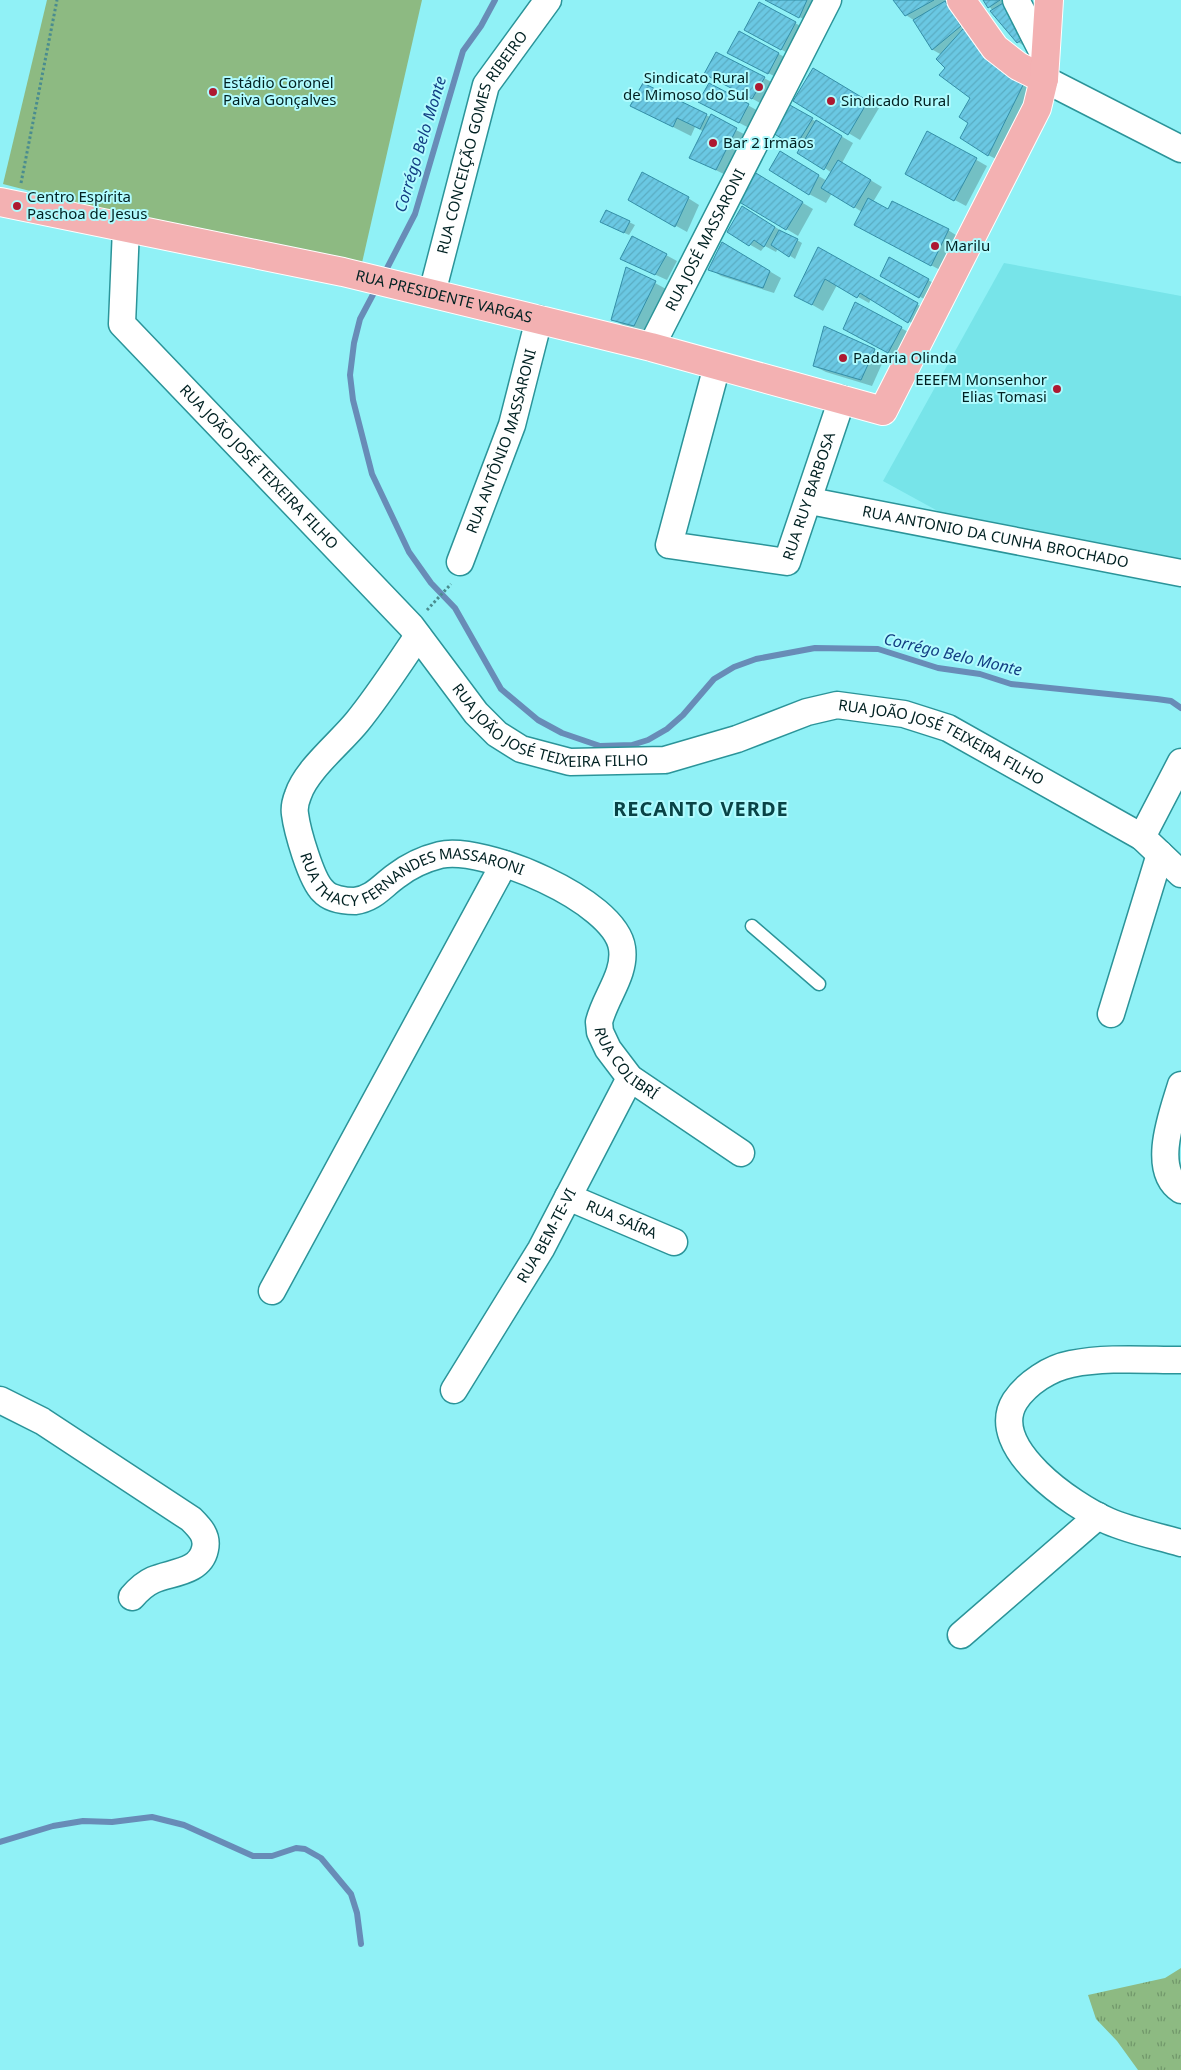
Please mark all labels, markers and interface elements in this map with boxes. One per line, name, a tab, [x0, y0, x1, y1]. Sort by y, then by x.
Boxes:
street label: RUA CONCEIÇÃO GOMES RIBEIRO	[432, 26, 531, 256]
place label: Sindicato Rural de Mimoso do Sul	[623, 67, 749, 104]
place label: Estádio Coronel Paiva Gonçalves	[223, 72, 336, 109]
water label: Corrégo Belo Monte	[389, 73, 451, 215]
marker: Sindicato Rural de Mimoso do Sul	[753, 81, 765, 93]
marker: Estádio Coronel Paiva Gonçalves	[207, 86, 219, 98]
place label: Sindicado Rural	[841, 90, 950, 110]
marker: Sindicado Rural	[825, 95, 837, 107]
place label: Bar 2 Irmãos	[723, 132, 814, 152]
marker: Bar 2 Irmãos	[707, 137, 719, 149]
street label: RUA JOSÉ MASSARONI	[660, 165, 749, 314]
place label: Centro Espírita Paschoa de Jesus	[27, 186, 147, 223]
marker: Centro Espírita Paschoa de Jesus	[11, 200, 23, 212]
place label: Marilu	[945, 235, 990, 255]
marker: Marilu	[929, 240, 941, 252]
street label: RUA PRESIDENTE VARGAS	[354, 264, 535, 327]
street label: RUA ANTÔNIO MASSARONI	[461, 347, 540, 536]
place label: Padaria Olinda	[853, 347, 957, 367]
marker: Padaria Olinda	[837, 352, 849, 364]
place label: EEEFM Monsenhor Elias Tomasi	[915, 369, 1047, 406]
street label: RUA JOÃO JOSÉ TEIXEIRA FILHO	[176, 380, 343, 553]
marker: EEEFM Monsenhor Elias Tomasi	[1051, 383, 1063, 395]
street label: RUA RUY BARBOSA	[777, 429, 839, 563]
street label: RUA ANTONIO DA CUNHA BROCHADO	[861, 500, 1131, 572]
water label: Corrégo Belo Monte	[882, 627, 1024, 681]
street label: RUA JOÃO JOSÉ TEIXEIRA FILHO	[448, 679, 648, 771]
street label: RUA JOÃO JOSÉ TEIXEIRA FILHO	[837, 694, 1048, 789]
district label: RECANTO VERDE	[613, 795, 789, 822]
street label: RUA THACY FERNANDES MASSARONI	[296, 842, 528, 910]
street label: RUA COLIBRÍ	[591, 1026, 663, 1103]
street label: RUA BEM-TE-VI	[512, 1185, 580, 1286]
street label: RUA SAÍRA	[583, 1195, 661, 1243]

